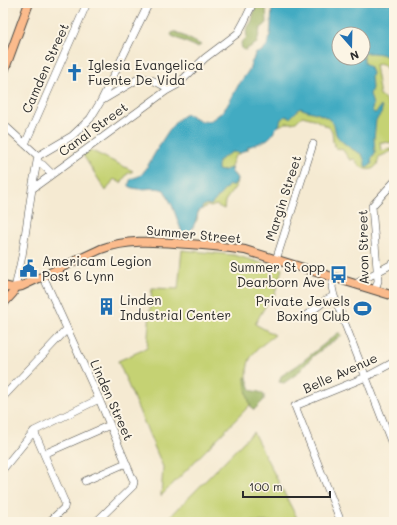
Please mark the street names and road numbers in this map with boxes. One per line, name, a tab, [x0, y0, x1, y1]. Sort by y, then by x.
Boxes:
street label: Camden Street	[17, 20, 72, 115]
street label: Canal Street	[55, 98, 131, 159]
street label: Margin Street	[261, 153, 304, 243]
street label: Avon Street	[353, 209, 372, 285]
street label: Summer Street	[146, 221, 243, 246]
street label: Belle Avenue	[300, 349, 380, 397]
street label: Linden Street	[87, 357, 138, 443]

